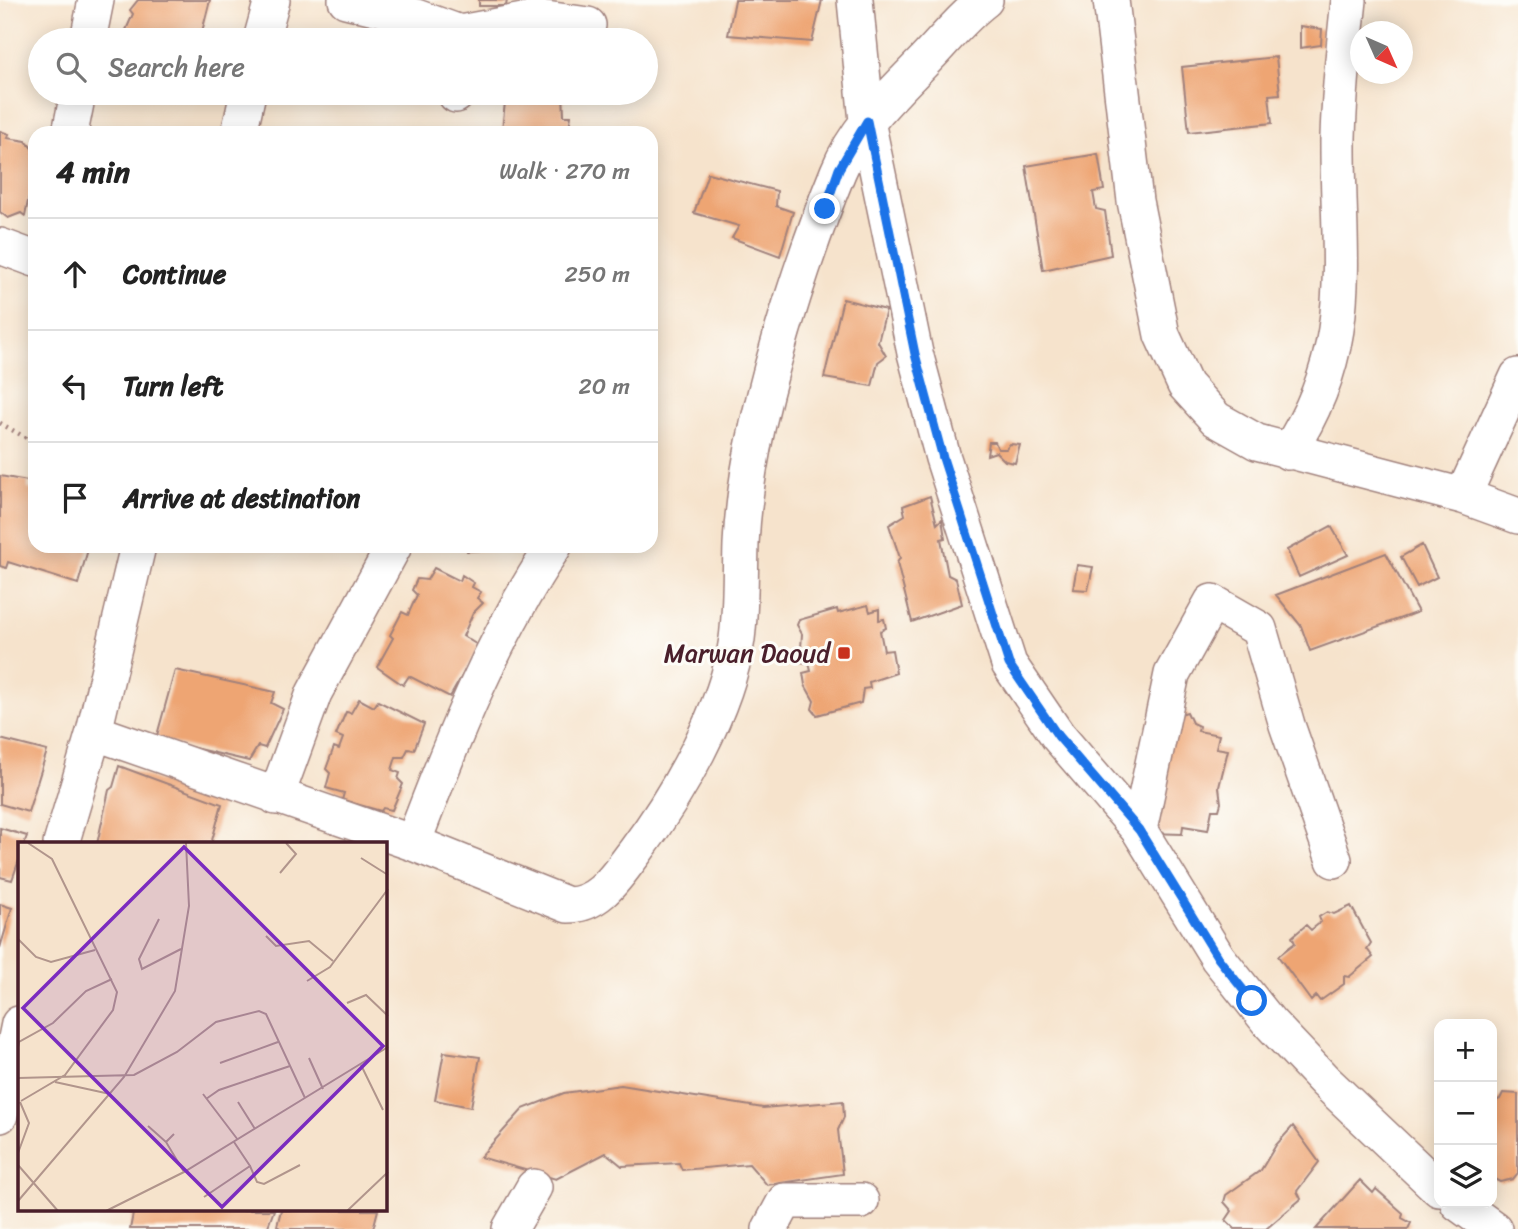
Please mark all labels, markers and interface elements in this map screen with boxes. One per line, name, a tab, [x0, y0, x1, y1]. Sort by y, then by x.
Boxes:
north arrow	[1350, 21, 1413, 84]
search box	[28, 28, 658, 105]
text: Search here	[108, 44, 245, 90]
icon: search	[52, 48, 90, 86]
text: 4 min	[56, 145, 130, 199]
text: Walk · 270 m	[499, 151, 630, 192]
route end	[809, 193, 840, 224]
text: Continue	[123, 251, 226, 297]
text: 250 m	[564, 254, 630, 295]
icon: ahead	[56, 255, 94, 293]
text: Turn left	[123, 363, 223, 409]
text: 20 m	[579, 366, 630, 407]
icon: left	[56, 367, 94, 405]
text: Arrive at destination	[123, 475, 360, 521]
icon: arrive	[56, 479, 94, 517]
place label: Marwan Daoud	[664, 630, 832, 676]
marker: Marwan Daoud	[836, 645, 852, 661]
inset map	[18, 842, 387, 1212]
route start	[1236, 985, 1267, 1016]
map controls	[1434, 1019, 1497, 1208]
button: +	[1434, 1019, 1497, 1082]
button: −	[1434, 1082, 1497, 1145]
button: layers	[1434, 1145, 1497, 1208]

